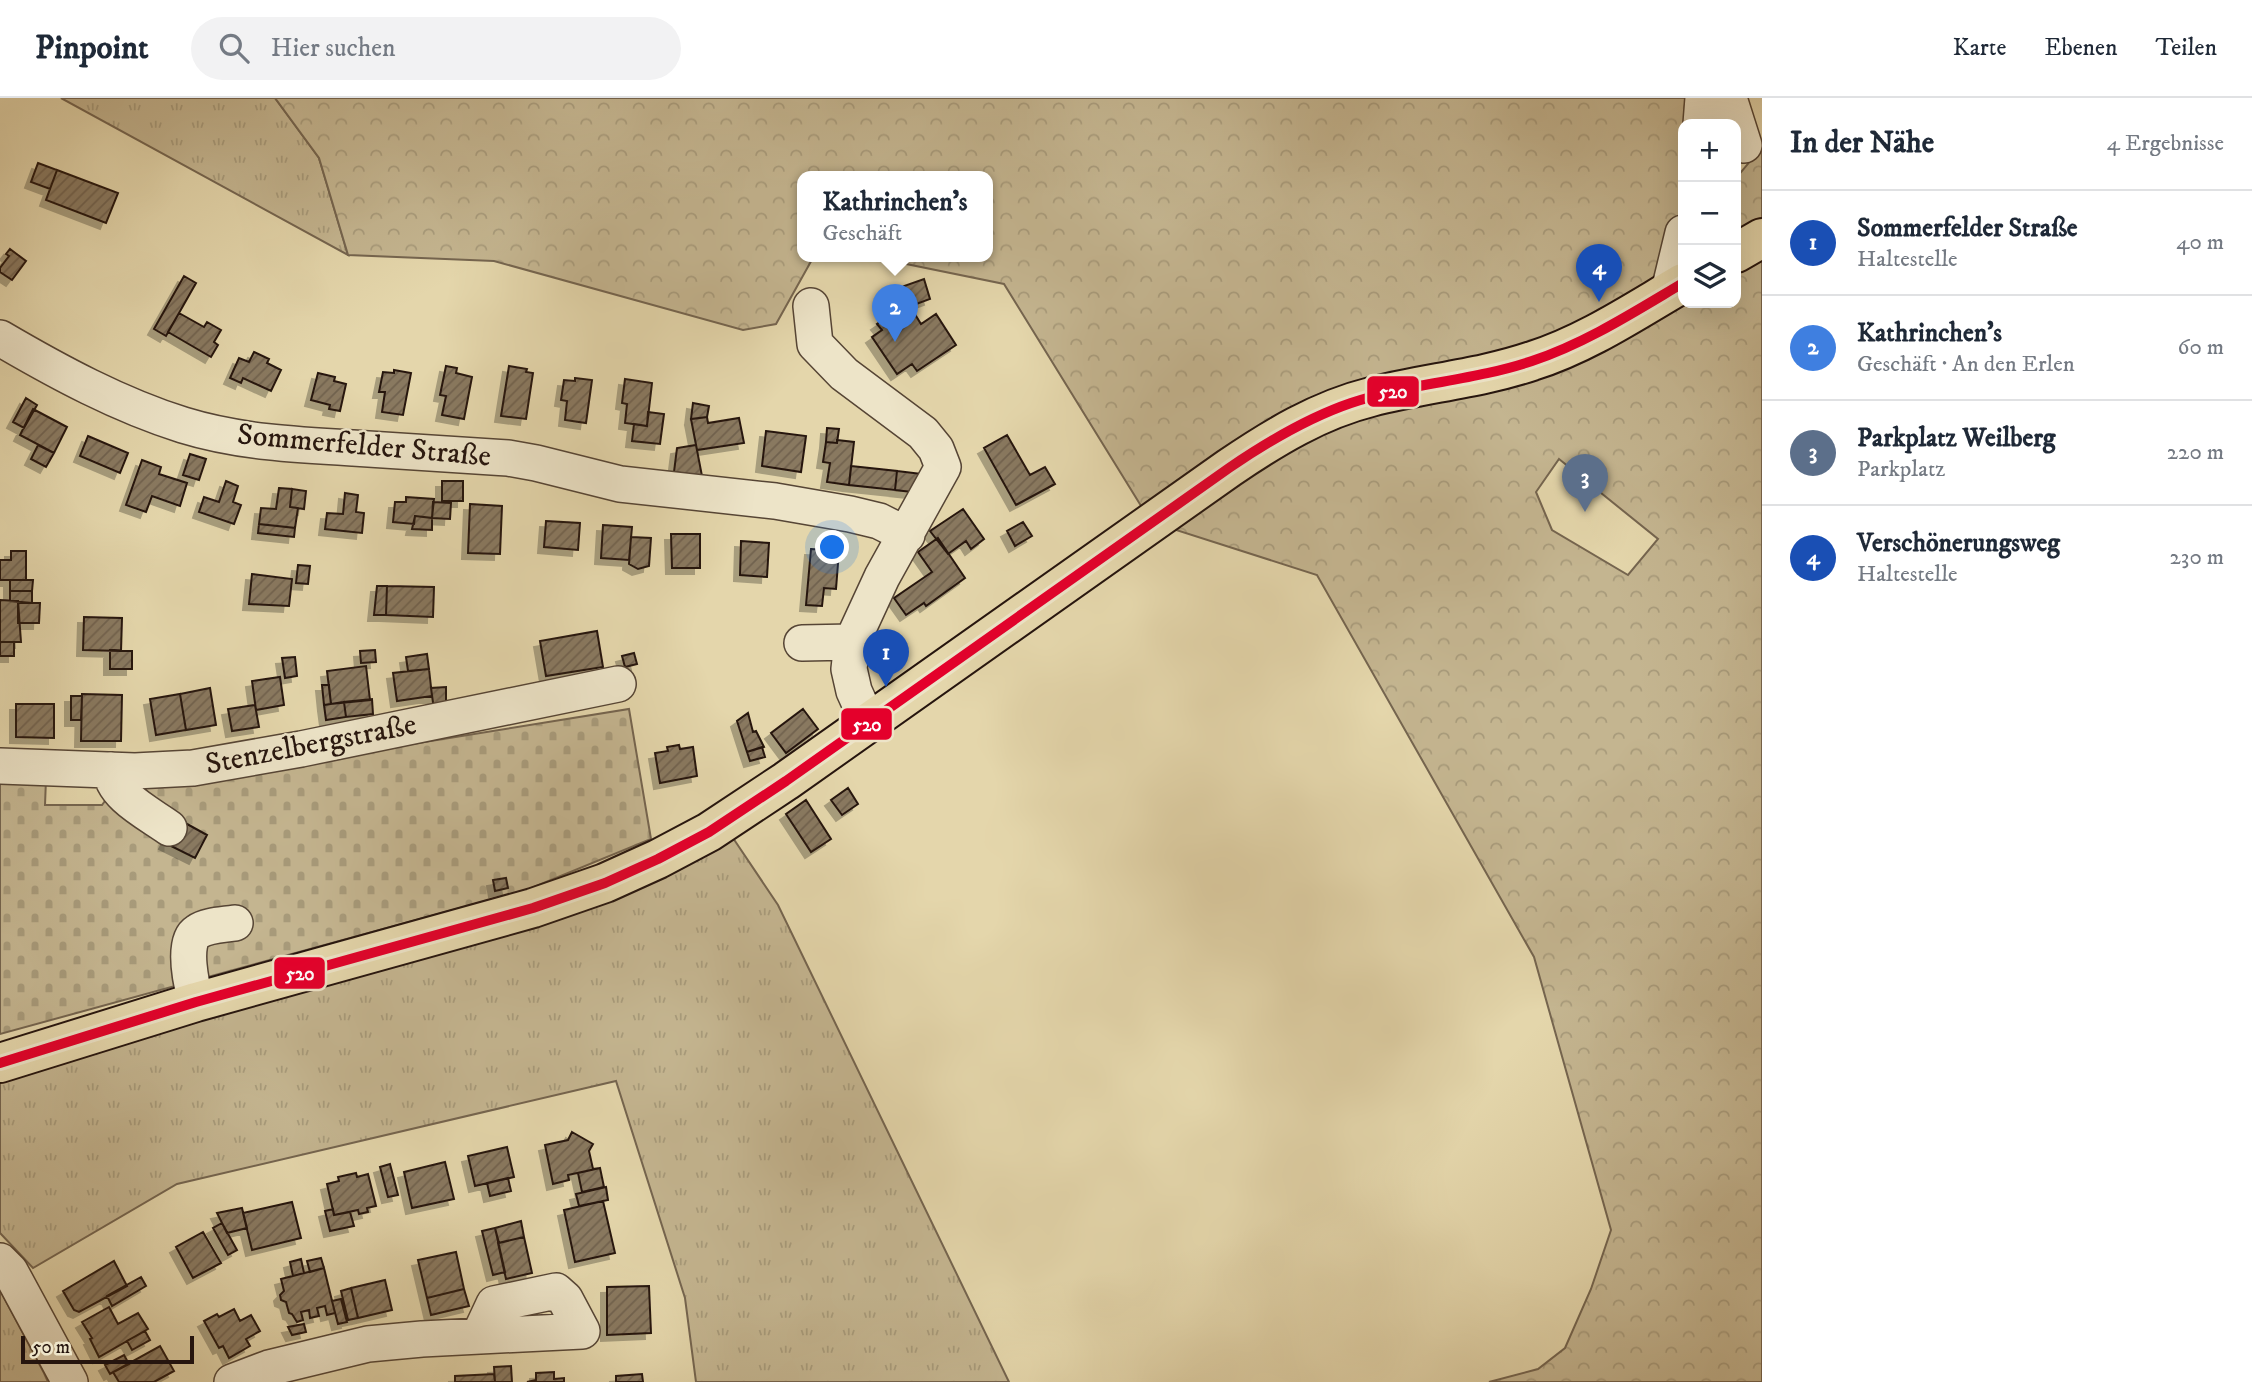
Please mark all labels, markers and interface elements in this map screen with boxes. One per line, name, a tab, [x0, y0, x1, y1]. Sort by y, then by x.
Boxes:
search box	[191, 17, 681, 80]
text: Pinpoint	[35, 28, 149, 69]
icon: search	[215, 29, 253, 67]
text: Hier suchen	[271, 32, 396, 65]
text: Karte	[1953, 33, 2006, 63]
text: Ebenen	[2044, 33, 2118, 63]
text: Teilen	[2156, 33, 2217, 63]
map controls	[1678, 119, 1741, 308]
button: +	[1678, 119, 1741, 182]
text: In der Nähe	[1790, 125, 1934, 162]
text: 4 Ergebnisse	[2107, 129, 2224, 158]
popup	[797, 171, 993, 262]
button: −	[1678, 182, 1741, 245]
text: Kathrinchen's	[822, 186, 968, 219]
text: Sommerfelder Straße	[1857, 212, 2078, 245]
text: Geschäft	[822, 219, 902, 248]
text: 1	[1809, 228, 1817, 257]
text: 40 m	[2176, 228, 2224, 257]
pin: 4	[1576, 244, 1622, 302]
button: layers	[1678, 245, 1741, 308]
text: Haltestelle	[1857, 245, 1958, 274]
pin: 2	[872, 284, 918, 342]
text: Kathrinchen's	[1857, 317, 2002, 350]
text: 2	[1807, 333, 1819, 362]
text: 60 m	[2177, 333, 2224, 362]
text: Geschäft · An den Erlen	[1857, 350, 2075, 379]
line badge: 520	[1366, 375, 1420, 408]
text: 520	[1377, 381, 1408, 404]
street label: Sommerfelder Straße	[236, 416, 492, 476]
text: Parkplatz Weilberg	[1857, 422, 2056, 455]
text: 3	[1809, 438, 1817, 467]
text: 220 m	[2167, 438, 2224, 467]
pin: 3	[1562, 454, 1608, 512]
text: Parkplatz	[1857, 455, 1945, 484]
text: Verschönerungsweg	[1857, 527, 2060, 560]
your location	[815, 530, 849, 564]
text: 4	[1806, 543, 1820, 572]
text: 230 m	[2170, 543, 2224, 572]
text: Haltestelle	[1857, 560, 1958, 589]
pin: 1	[863, 629, 909, 687]
street label: Stenzelbergstraße	[202, 706, 420, 784]
line badge: 520	[840, 707, 893, 741]
text: 520	[851, 714, 882, 737]
line badge: 520	[273, 956, 326, 990]
text: 520	[284, 963, 315, 986]
scale bar	[21, 1333, 194, 1365]
text: 50 m	[32, 1336, 70, 1359]

